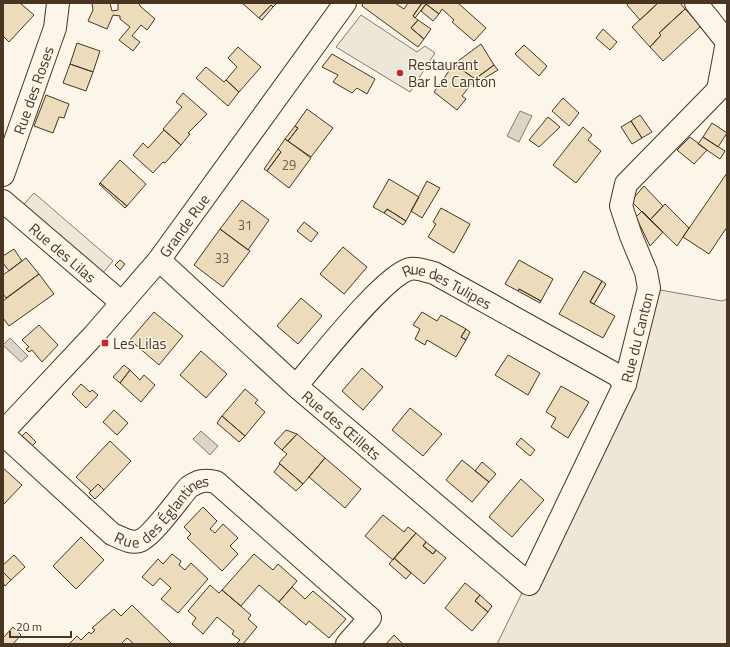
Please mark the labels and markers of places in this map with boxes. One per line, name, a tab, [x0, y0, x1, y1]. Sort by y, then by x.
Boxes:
place label: Restaurant Bar Le Canton	[408, 53, 496, 93]
marker: Restaurant Bar Le Canton	[395, 68, 405, 78]
place label: Les Lilas	[113, 332, 166, 355]
marker: Les Lilas	[100, 338, 110, 348]

